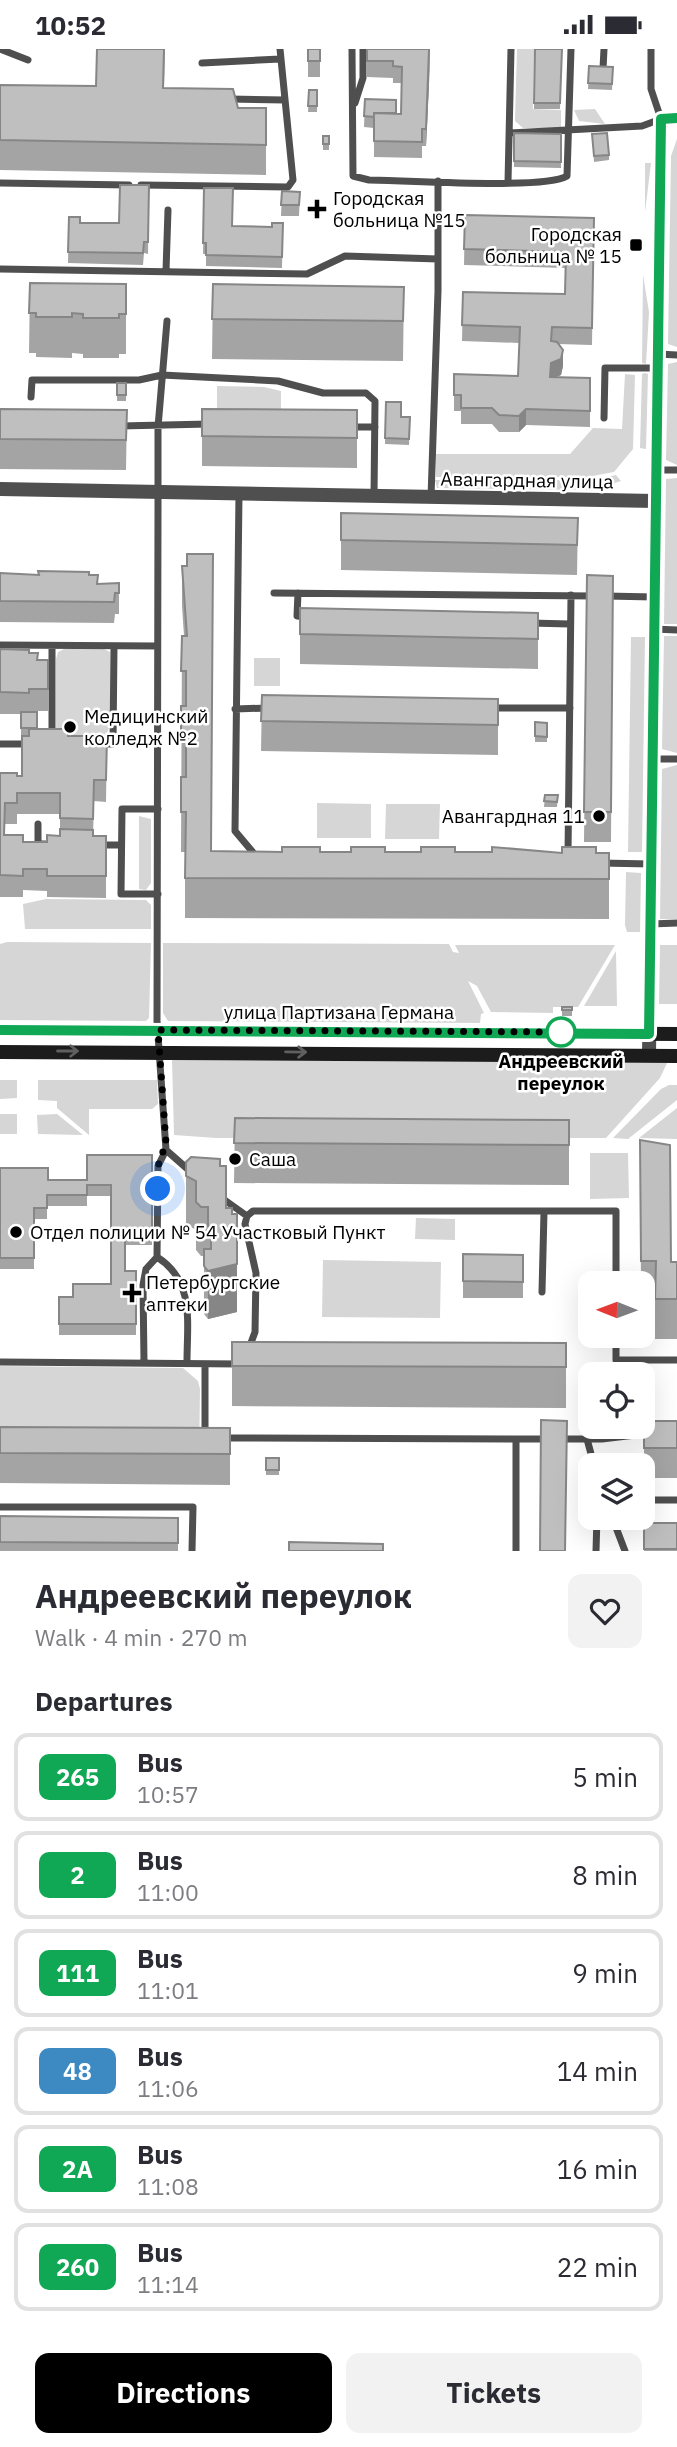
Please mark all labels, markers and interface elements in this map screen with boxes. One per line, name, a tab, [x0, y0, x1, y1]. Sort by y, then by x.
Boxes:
text: 10:52	[35, 8, 106, 42]
place label: Городская больница №15	[333, 186, 466, 232]
marker: Городская больница №15	[307, 199, 327, 219]
place label: Городская больница № 15	[485, 222, 622, 268]
marker: Городская больница № 15	[628, 237, 644, 253]
street label: Авангардная улица	[440, 466, 614, 494]
place label: Медицинский колледж №2	[84, 704, 208, 750]
marker: Медицинский колледж №2	[62, 719, 78, 735]
place label: Авангардная 11	[442, 804, 585, 828]
marker: Авангардная 11	[591, 808, 607, 824]
street label: улица Партизана Германа	[224, 1000, 454, 1024]
marker: Андреевский переулок	[546, 1017, 576, 1047]
one-way arrow	[56, 1044, 79, 1058]
one-way arrow	[284, 1045, 307, 1059]
place label: Андреевский переулок	[498, 1049, 624, 1095]
place label: Саша	[249, 1147, 296, 1171]
marker: Саша	[227, 1151, 243, 1167]
your location	[140, 1171, 175, 1206]
place label: Отдел полиции № 54 Участковый Пункт	[30, 1220, 385, 1244]
marker: Отдел полиции № 54 Участковый Пункт	[8, 1224, 24, 1240]
place label: Петербургские аптеки	[146, 1270, 280, 1316]
north arrow	[578, 1271, 654, 1347]
map controls	[578, 1271, 655, 1530]
marker: Петербургские аптеки	[124, 1285, 140, 1301]
button: locate	[578, 1362, 655, 1439]
button: layers	[578, 1453, 655, 1530]
text: Андреевский переулок	[35, 1574, 412, 1617]
button: heart	[568, 1574, 642, 1648]
text: Walk · 4 min · 270 m	[35, 1622, 248, 1652]
text: Departures	[35, 1684, 173, 1718]
text: Bus	[137, 1745, 183, 1779]
text: 5 min	[572, 1760, 638, 1794]
text: 265	[56, 1761, 99, 1793]
text: 10:57	[137, 1779, 199, 1809]
text: Bus	[137, 1843, 183, 1877]
text: 8 min	[572, 1858, 638, 1892]
text: 2	[70, 1859, 85, 1891]
text: 11:00	[137, 1877, 199, 1907]
text: Bus	[137, 1941, 183, 1975]
text: 9 min	[572, 1956, 638, 1990]
text: 111	[56, 1957, 99, 1989]
text: 11:01	[137, 1975, 199, 2005]
text: Bus	[137, 2039, 183, 2073]
text: 14 min	[557, 2054, 638, 2088]
text: 48	[63, 2055, 92, 2087]
text: 11:06	[137, 2073, 199, 2103]
text: Bus	[137, 2137, 183, 2171]
text: 16 min	[557, 2152, 638, 2186]
text: 2А	[62, 2153, 93, 2185]
text: 11:08	[137, 2171, 199, 2201]
text: Bus	[137, 2235, 183, 2269]
text: 22 min	[557, 2250, 638, 2284]
text: 260	[56, 2251, 99, 2283]
text: 11:14	[137, 2269, 199, 2299]
button: Directions	[35, 2353, 332, 2433]
button: Tickets	[346, 2353, 642, 2433]

